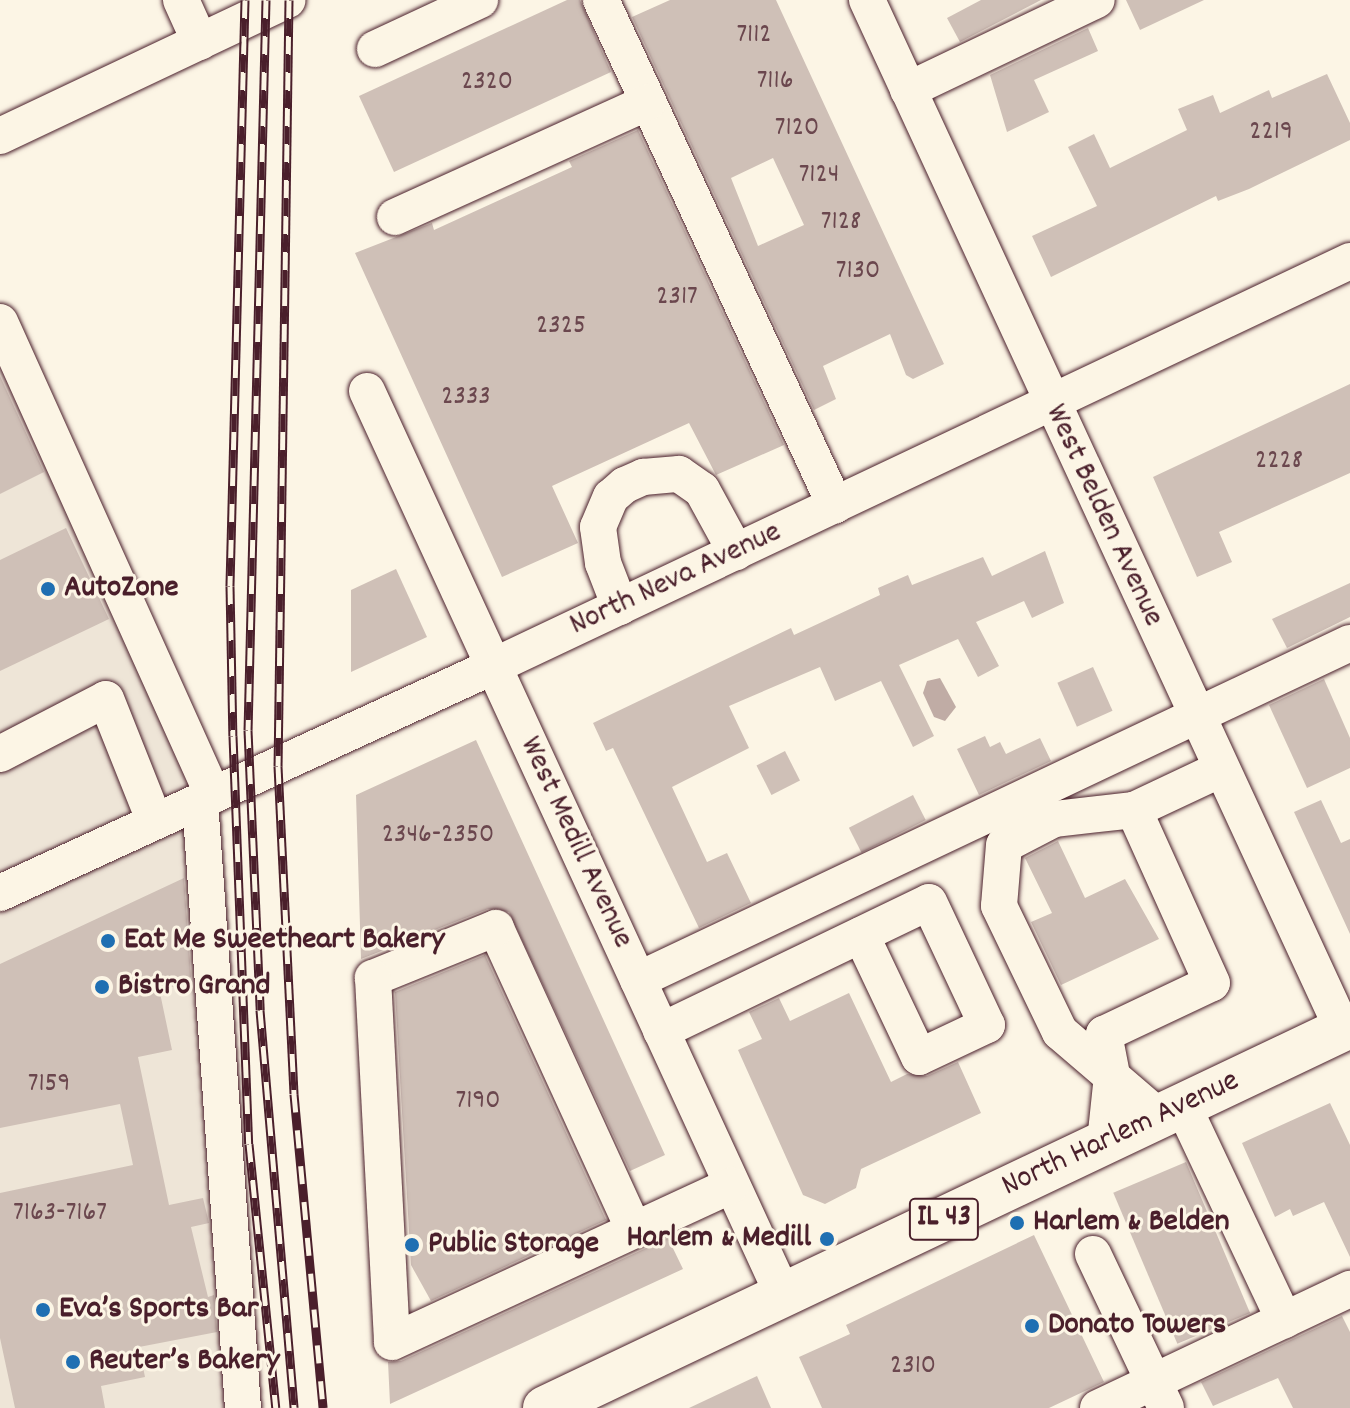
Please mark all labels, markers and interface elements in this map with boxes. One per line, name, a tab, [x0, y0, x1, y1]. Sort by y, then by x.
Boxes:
house number: 7112	[736, 19, 772, 53]
house number: 7116	[757, 65, 793, 99]
house number: 2320	[461, 66, 513, 100]
house number: 7120	[775, 112, 819, 146]
house number: 2219	[1249, 116, 1293, 150]
house number: 7124	[799, 159, 839, 193]
house number: 7128	[821, 206, 861, 240]
house number: 7130	[836, 255, 880, 289]
house number: 2317	[656, 281, 698, 315]
house number: 2325	[536, 310, 586, 344]
house number: 2333	[441, 381, 491, 415]
street label: West Belden Avenue	[1035, 399, 1171, 633]
house number: 2228	[1255, 445, 1303, 479]
street label: North Neva Avenue	[564, 514, 788, 646]
place label: AutoZone	[64, 570, 179, 608]
marker: AutoZone	[39, 580, 57, 598]
street label: West Medill Avenue	[509, 731, 641, 955]
house number: 2346-2350	[382, 819, 494, 853]
place label: Eat Me Sweetheart Bakery	[124, 922, 444, 960]
marker: Eat Me Sweetheart Bakery	[99, 932, 117, 950]
place label: Bistro Grand	[118, 968, 271, 1006]
marker: Bistro Grand	[93, 978, 111, 996]
street label: North Harlem Avenue	[996, 1063, 1246, 1207]
house number: 7159	[28, 1068, 70, 1102]
house number: 7190	[456, 1085, 500, 1119]
road number: IL 43	[908, 1193, 980, 1245]
house number: 7163-7167	[13, 1197, 107, 1231]
place label: Harlem & Belden	[1033, 1204, 1229, 1242]
marker: Harlem & Belden	[1008, 1214, 1026, 1232]
place label: Harlem & Medill	[626, 1220, 811, 1258]
place label: Public Storage	[428, 1226, 599, 1264]
marker: Harlem & Medill	[818, 1230, 836, 1248]
marker: Public Storage	[403, 1236, 421, 1254]
place label: Eva’s Sports Bar	[59, 1291, 259, 1329]
marker: Eva’s Sports Bar	[34, 1301, 52, 1319]
place label: Donato Towers	[1048, 1307, 1226, 1345]
marker: Donato Towers	[1023, 1317, 1041, 1335]
place label: Reuter’s Bakery	[89, 1343, 280, 1381]
house number: 2310	[890, 1350, 936, 1384]
marker: Reuter’s Bakery	[64, 1353, 82, 1371]

